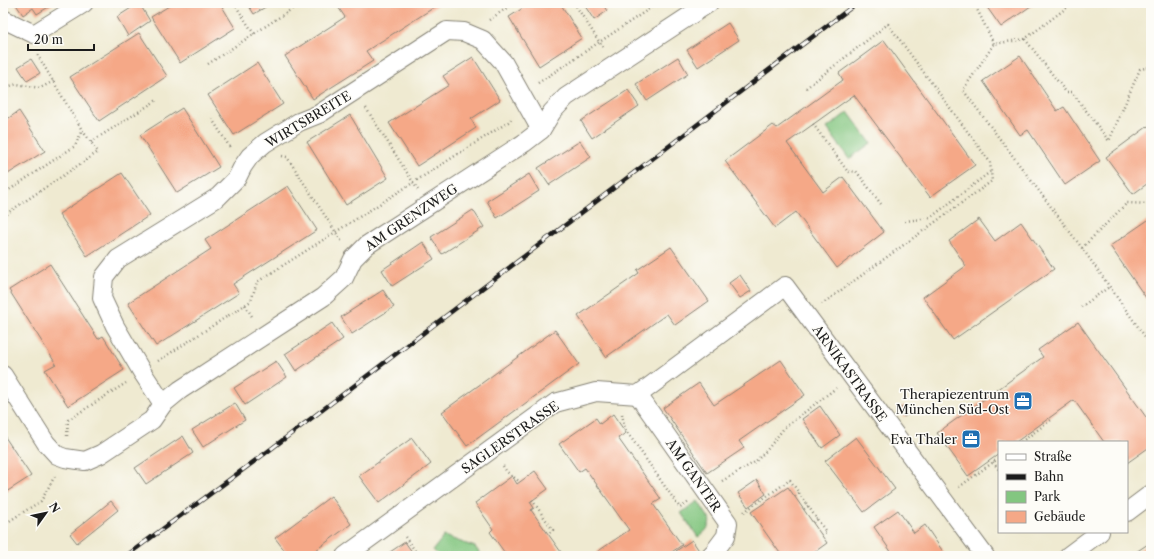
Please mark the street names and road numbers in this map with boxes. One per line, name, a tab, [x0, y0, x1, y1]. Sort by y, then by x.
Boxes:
street label: WIRTSBREITE	[261, 87, 354, 151]
street label: AM GRENZWEG	[361, 180, 461, 254]
street label: ARNIKASTRASSE	[809, 321, 890, 425]
street label: SAGLERSTRASSE	[458, 397, 562, 477]
street label: AM GANTER	[662, 435, 726, 516]

